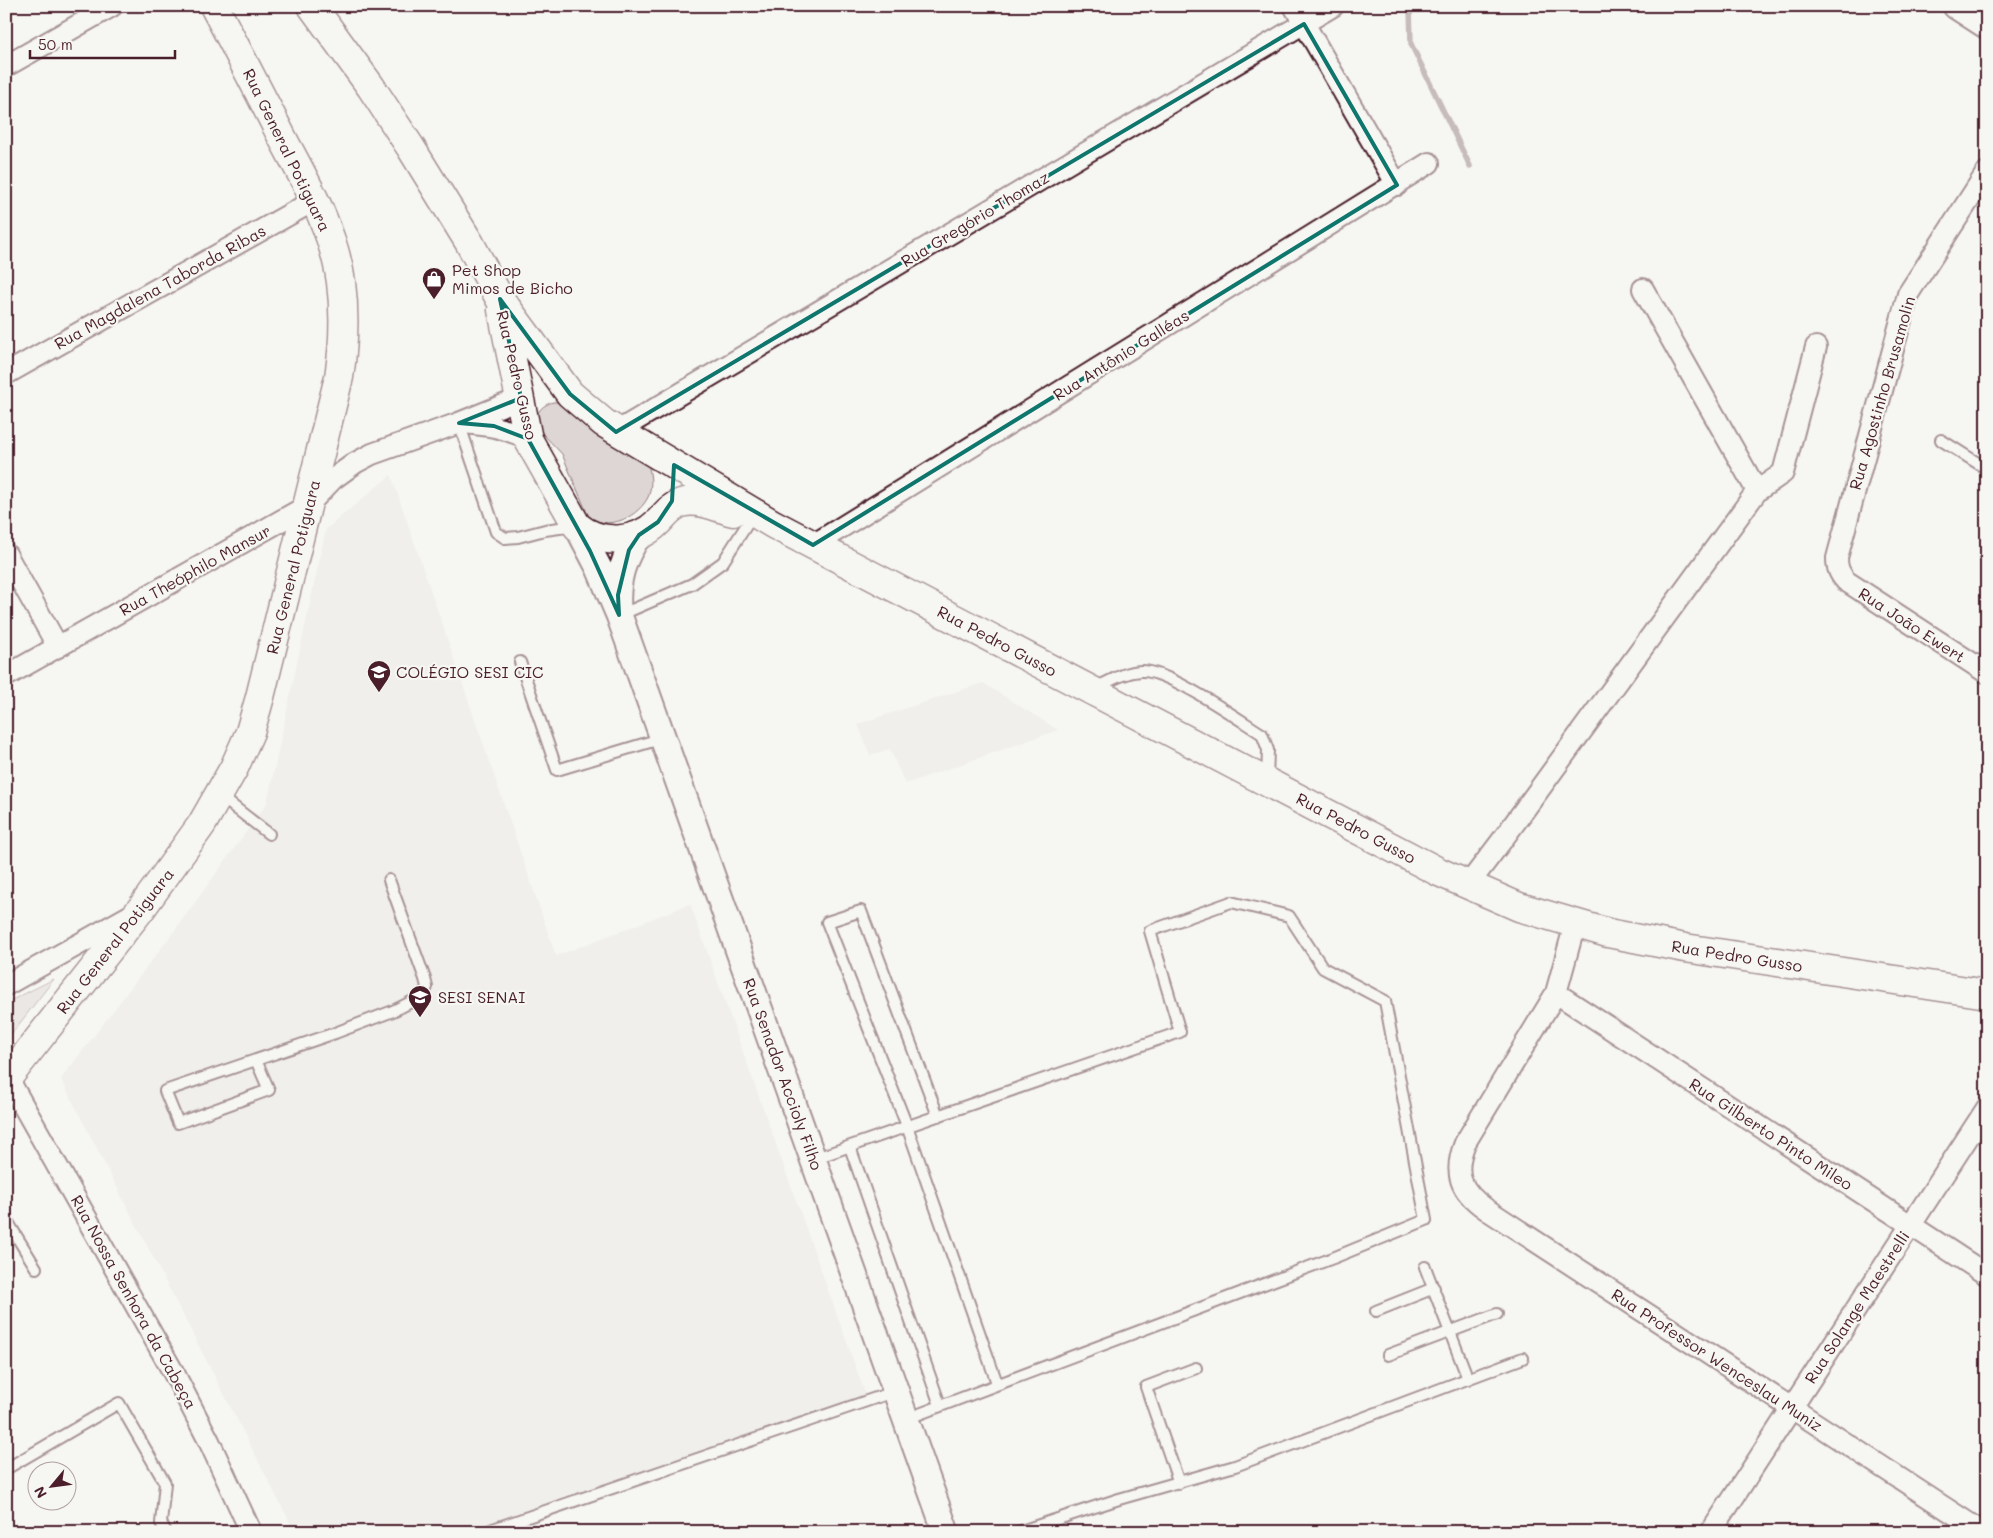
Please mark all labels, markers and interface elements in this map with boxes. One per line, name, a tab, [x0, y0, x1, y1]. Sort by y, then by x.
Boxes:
scale bar	[30, 28, 175, 60]
text: 50 m	[38, 34, 73, 54]
street label: Rua General Potiguara	[239, 65, 336, 235]
street label: Rua Gregório Thomaz	[897, 166, 1053, 271]
street label: Rua Magdalena Taborda Ribas	[50, 219, 269, 354]
place label: Pet Shop Mimos de Bicho	[452, 259, 573, 298]
shop icon: Pet Shop Mimos de Bicho	[421, 266, 447, 300]
street label: Rua Agostinho Brusamolin	[1844, 294, 1919, 492]
street label: Rua Antônio Galléas	[1049, 304, 1193, 405]
street label: Rua Pedro Gusso	[492, 308, 543, 442]
street label: Rua General Potiguara	[261, 477, 324, 656]
street label: Rua Theóphilo Mansur	[115, 519, 274, 620]
street label: Rua João Ewert	[1855, 582, 1970, 667]
street label: Rua Pedro Gusso	[934, 600, 1061, 681]
school or university icon: COLÉGIO SESI CIC	[366, 659, 392, 693]
place label: COLÉGIO SESI CIC	[396, 661, 544, 682]
street label: Rua Pedro Gusso	[1293, 787, 1420, 868]
street label: Rua General Potiguara	[51, 864, 178, 1018]
street label: Rua Pedro Gusso	[1670, 935, 1804, 976]
street label: Rua Senador Accioly Filho	[739, 975, 828, 1173]
school or university icon: SESI SENAI	[407, 984, 433, 1018]
place label: SESI SENAI	[438, 986, 525, 1007]
street label: Rua Gilberto Pinto Mileo	[1686, 1073, 1857, 1194]
street label: Rua Nossa Senhora da Cabeça	[67, 1191, 202, 1412]
street label: Rua Solange Maestrelli	[1799, 1226, 1914, 1387]
street label: Rua Professor Wenceslau Muniz	[1608, 1283, 1827, 1436]
north arrow	[28, 1460, 78, 1510]
text: N	[29, 1483, 51, 1502]

